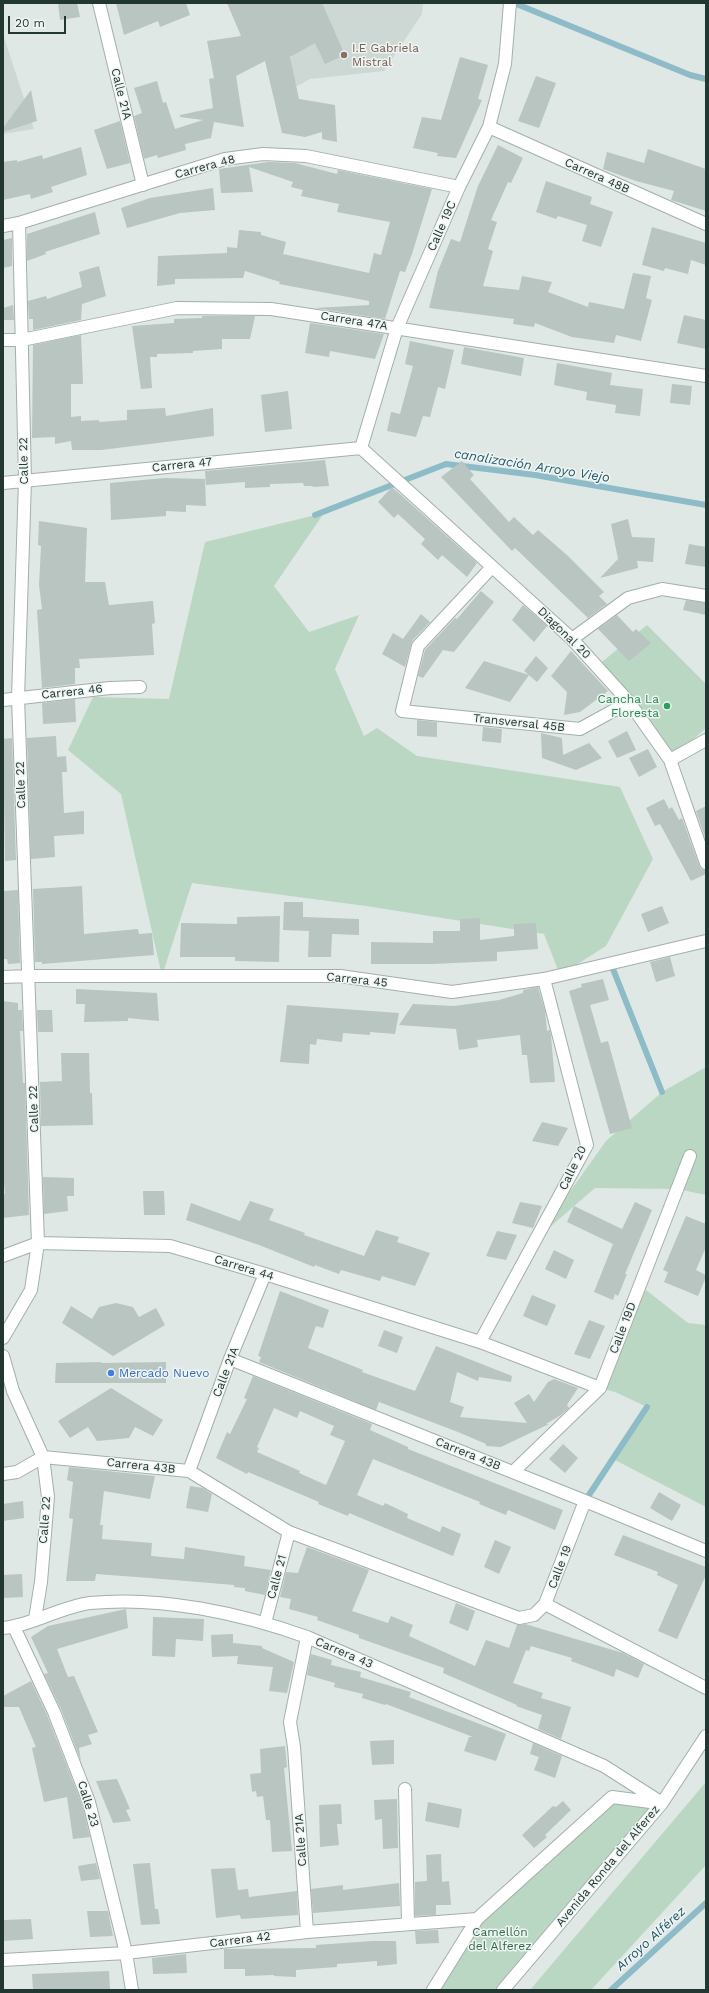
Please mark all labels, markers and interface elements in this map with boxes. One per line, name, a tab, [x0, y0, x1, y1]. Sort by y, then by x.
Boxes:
scale bar	[10, 8, 68, 34]
text: 20 m	[15, 16, 45, 30]
place label: I.E Gabriela Mistral	[352, 41, 419, 69]
marker: I.E Gabriela Mistral	[339, 50, 349, 60]
street label: Calle 21A	[108, 67, 134, 121]
street label: Carrera 48	[173, 152, 237, 182]
street label: Carrera 48B	[562, 155, 632, 197]
street label: Calle 19C	[425, 199, 459, 253]
street label: Carrera 47A	[319, 309, 389, 333]
street label: Calle 22	[16, 437, 32, 485]
water label: canalización Arroyo Viejo	[453, 446, 611, 486]
street label: Carrera 47	[151, 455, 213, 475]
street label: Diagonal 20	[534, 604, 594, 662]
street label: Carrera 46	[41, 682, 103, 702]
place label: Cancha La Floresta	[598, 692, 659, 720]
marker: Cancha La Floresta	[662, 701, 672, 711]
street label: Transversal 45B	[472, 711, 566, 735]
street label: Calle 22	[13, 761, 29, 809]
street label: Carrera 45	[326, 970, 388, 990]
street label: Calle 22	[26, 1085, 42, 1133]
street label: Calle 20	[556, 1143, 590, 1193]
street label: Carrera 44	[212, 1252, 276, 1284]
street label: Calle 19D	[607, 1300, 639, 1356]
street label: Calle 21A	[210, 1345, 242, 1399]
place label: Mercado Nuevo	[119, 1366, 209, 1380]
marker: Mercado Nuevo	[106, 1368, 116, 1378]
street label: Carrera 43B	[433, 1434, 503, 1474]
street label: Carrera 43B	[106, 1455, 176, 1477]
street label: Calle 22	[36, 1496, 54, 1544]
street label: Calle 19	[545, 1543, 575, 1591]
street label: Calle 21	[264, 1553, 290, 1601]
street label: Carrera 43	[313, 1634, 375, 1672]
street label: Calle 23	[74, 1779, 102, 1829]
street label: Avenida Ronda del Alferez	[553, 1802, 663, 1930]
street label: Calle 21A	[292, 1813, 310, 1867]
water label: Arroyo Alférez	[613, 1904, 689, 1974]
park label: Camellón del Alferez	[468, 1925, 532, 1953]
street label: Carrera 42	[209, 1929, 271, 1951]

